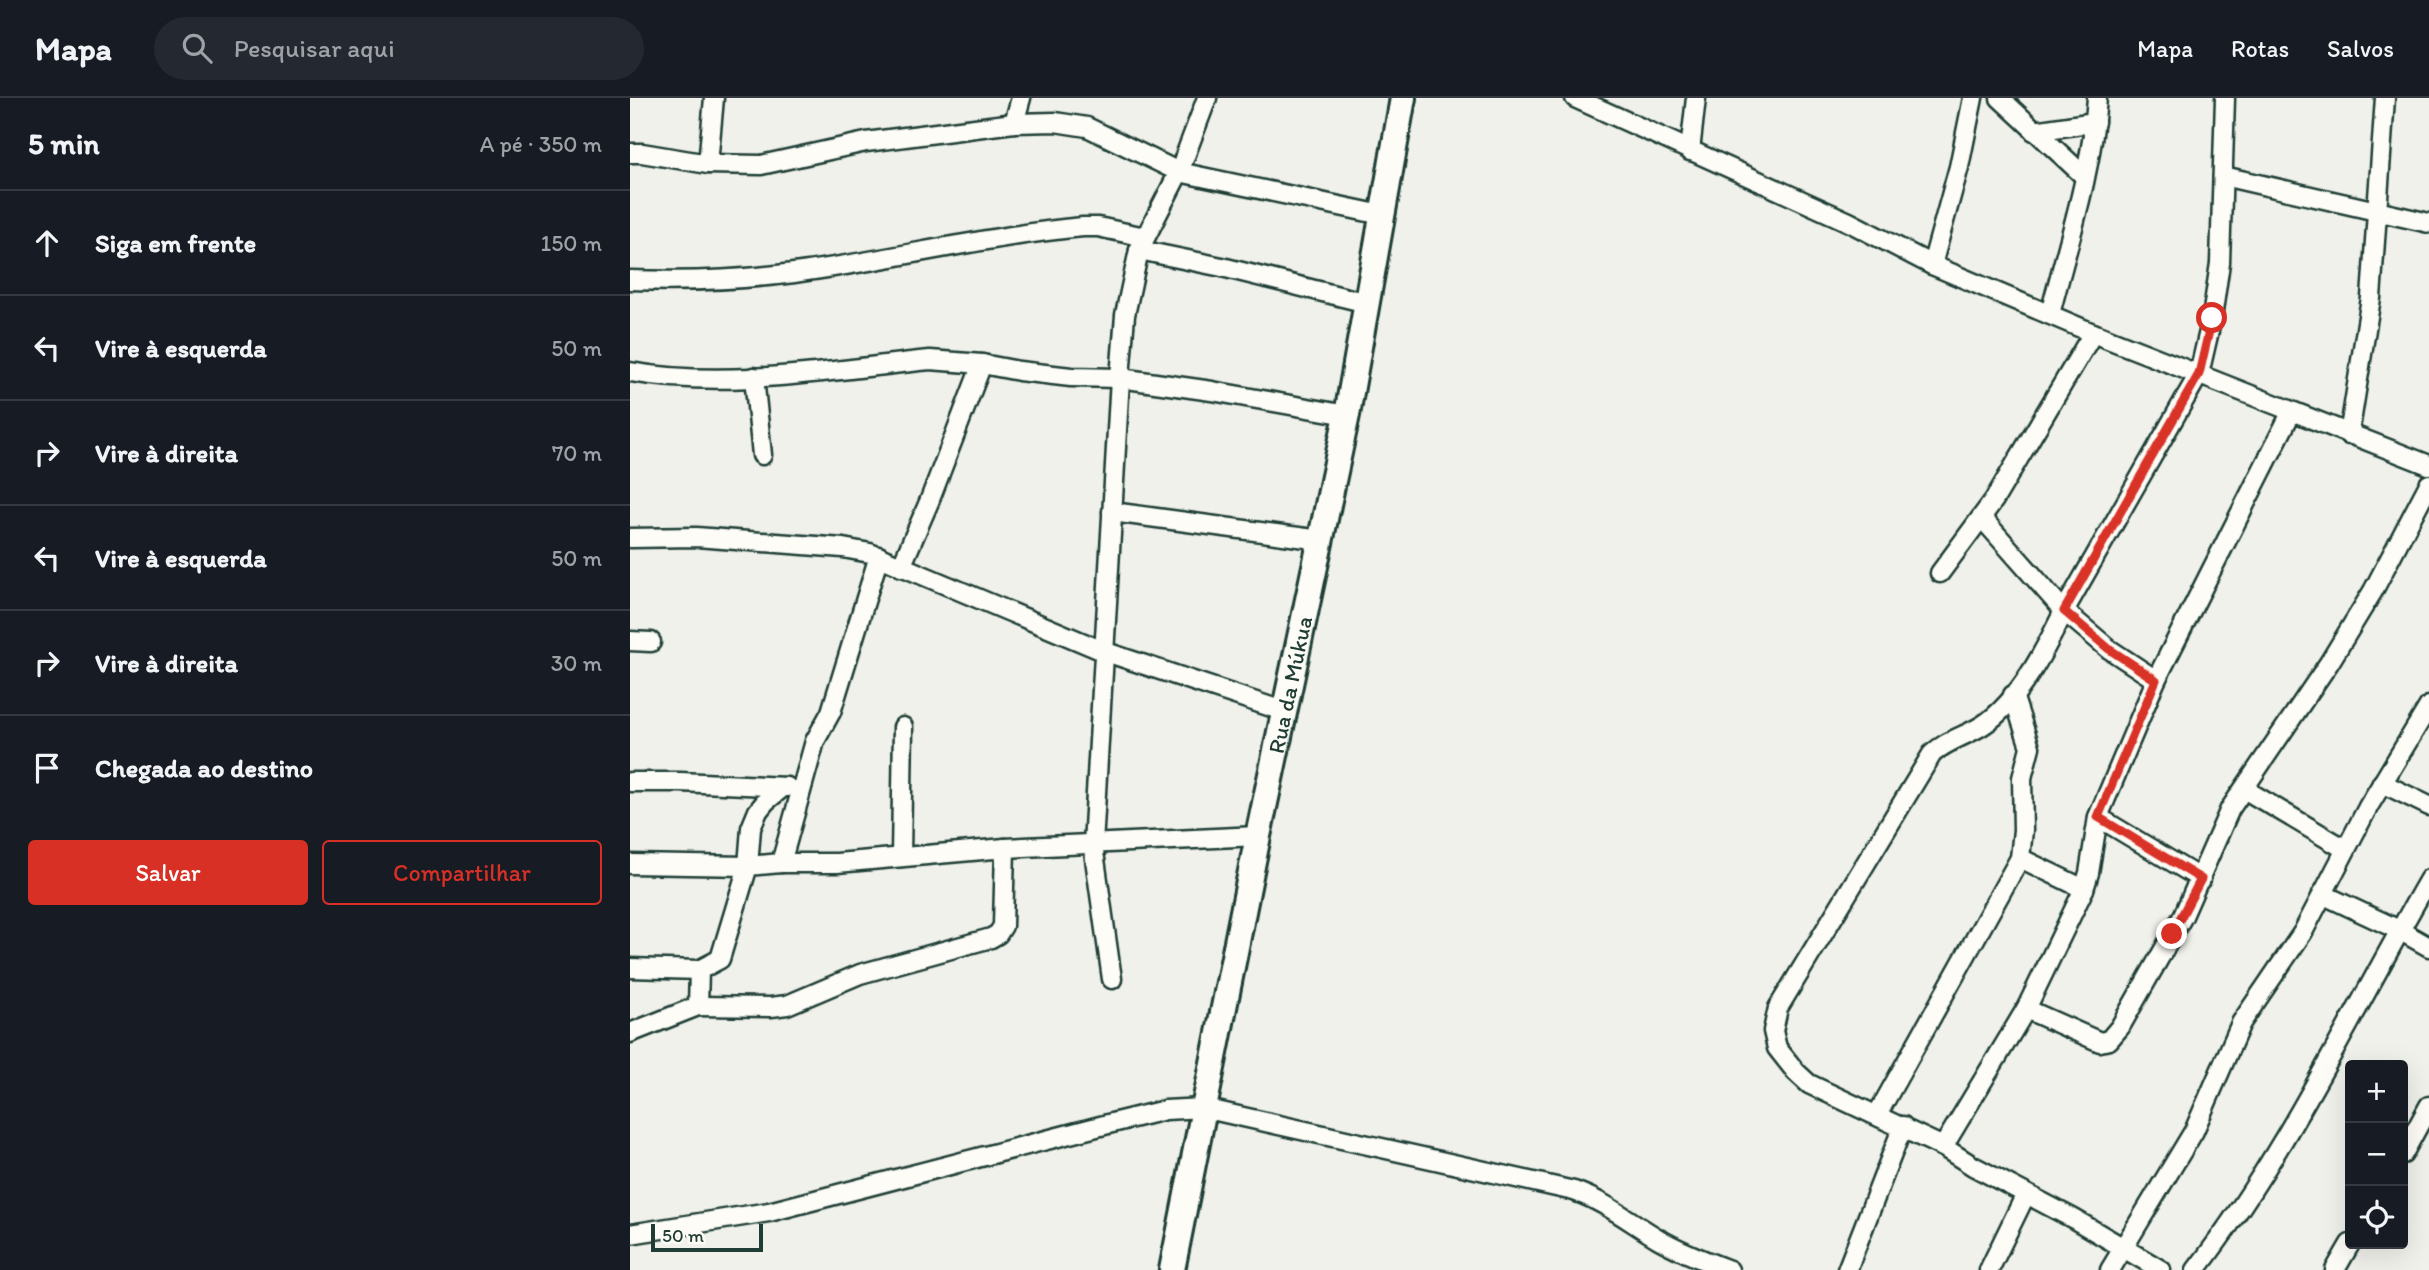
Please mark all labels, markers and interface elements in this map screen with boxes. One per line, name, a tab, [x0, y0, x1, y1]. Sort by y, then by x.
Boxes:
search box	[154, 17, 644, 80]
text: Mapa	[35, 29, 112, 68]
icon: search	[178, 29, 216, 67]
text: Pesquisar aqui	[234, 32, 395, 64]
text: Mapa	[2137, 34, 2193, 63]
text: Rotas	[2231, 34, 2289, 63]
text: Salvos	[2327, 34, 2394, 63]
text: 5 min	[28, 125, 99, 162]
text: A pé · 350 m	[480, 130, 602, 158]
icon: ahead	[28, 224, 66, 262]
text: Siga em frente	[95, 227, 256, 259]
text: 150 m	[541, 229, 602, 257]
route start	[2196, 302, 2227, 333]
icon: left	[28, 329, 66, 367]
text: Vire à esquerda	[95, 332, 267, 364]
text: 50 m	[551, 334, 602, 362]
icon: right	[28, 434, 66, 472]
text: Vire à direita	[95, 437, 238, 469]
text: 70 m	[552, 439, 602, 467]
icon: left	[28, 539, 66, 577]
text: Vire à esquerda	[95, 542, 267, 574]
text: 50 m	[551, 544, 602, 572]
street label: Rua da Múkua	[1262, 614, 1318, 756]
icon: right	[28, 644, 66, 682]
text: Vire à direita	[95, 647, 238, 679]
text: 30 m	[551, 649, 602, 677]
icon: arrive	[28, 749, 66, 787]
text: Chegada ao destino	[95, 752, 313, 784]
button: Salvar	[28, 840, 308, 905]
button: Compartilhar	[322, 840, 602, 905]
route end	[2156, 918, 2187, 949]
map controls	[2345, 1060, 2408, 1249]
button: +	[2345, 1060, 2408, 1123]
button: −	[2345, 1123, 2408, 1186]
button: locate	[2345, 1186, 2408, 1249]
scale bar	[651, 1221, 763, 1253]
text: 50 m	[662, 1224, 704, 1247]

